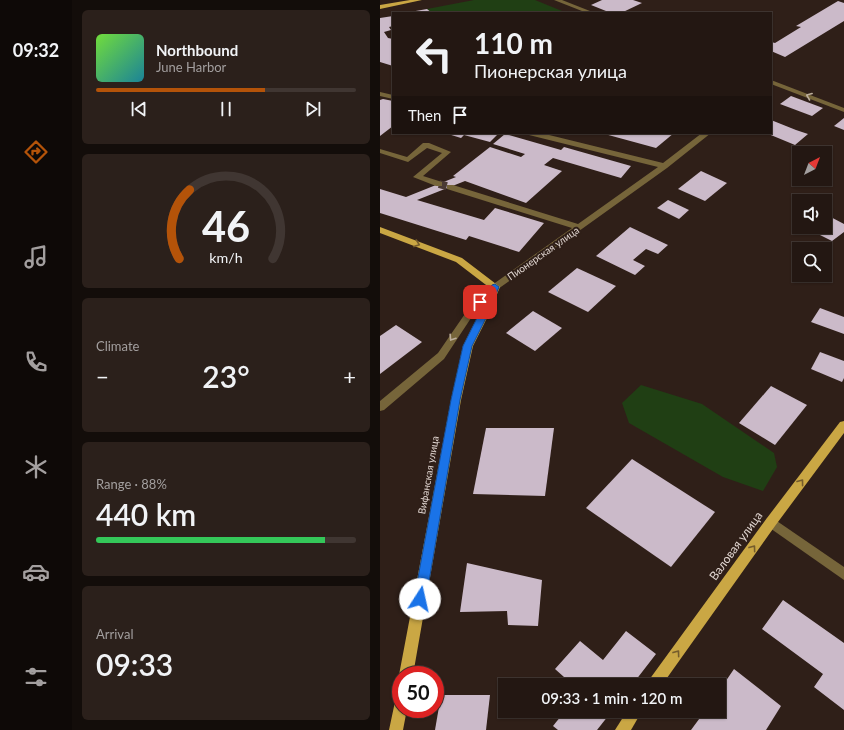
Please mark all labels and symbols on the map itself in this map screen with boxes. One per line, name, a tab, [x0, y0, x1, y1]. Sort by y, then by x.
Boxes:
one-way arrow	[806, 93, 813, 101]
north arrow	[792, 146, 832, 186]
street label: Пионерская улица	[505, 224, 581, 282]
one-way arrow	[413, 239, 420, 247]
pin	[463, 285, 497, 319]
one-way arrow	[450, 334, 457, 341]
street label: Вифанская улица	[415, 435, 441, 515]
one-way arrow	[796, 480, 803, 487]
street label: Валовая улица	[706, 508, 766, 583]
one-way arrow	[748, 545, 756, 552]
position arrow	[399, 578, 441, 620]
one-way arrow	[672, 651, 679, 658]
speed limit sign: 50	[392, 666, 444, 718]

